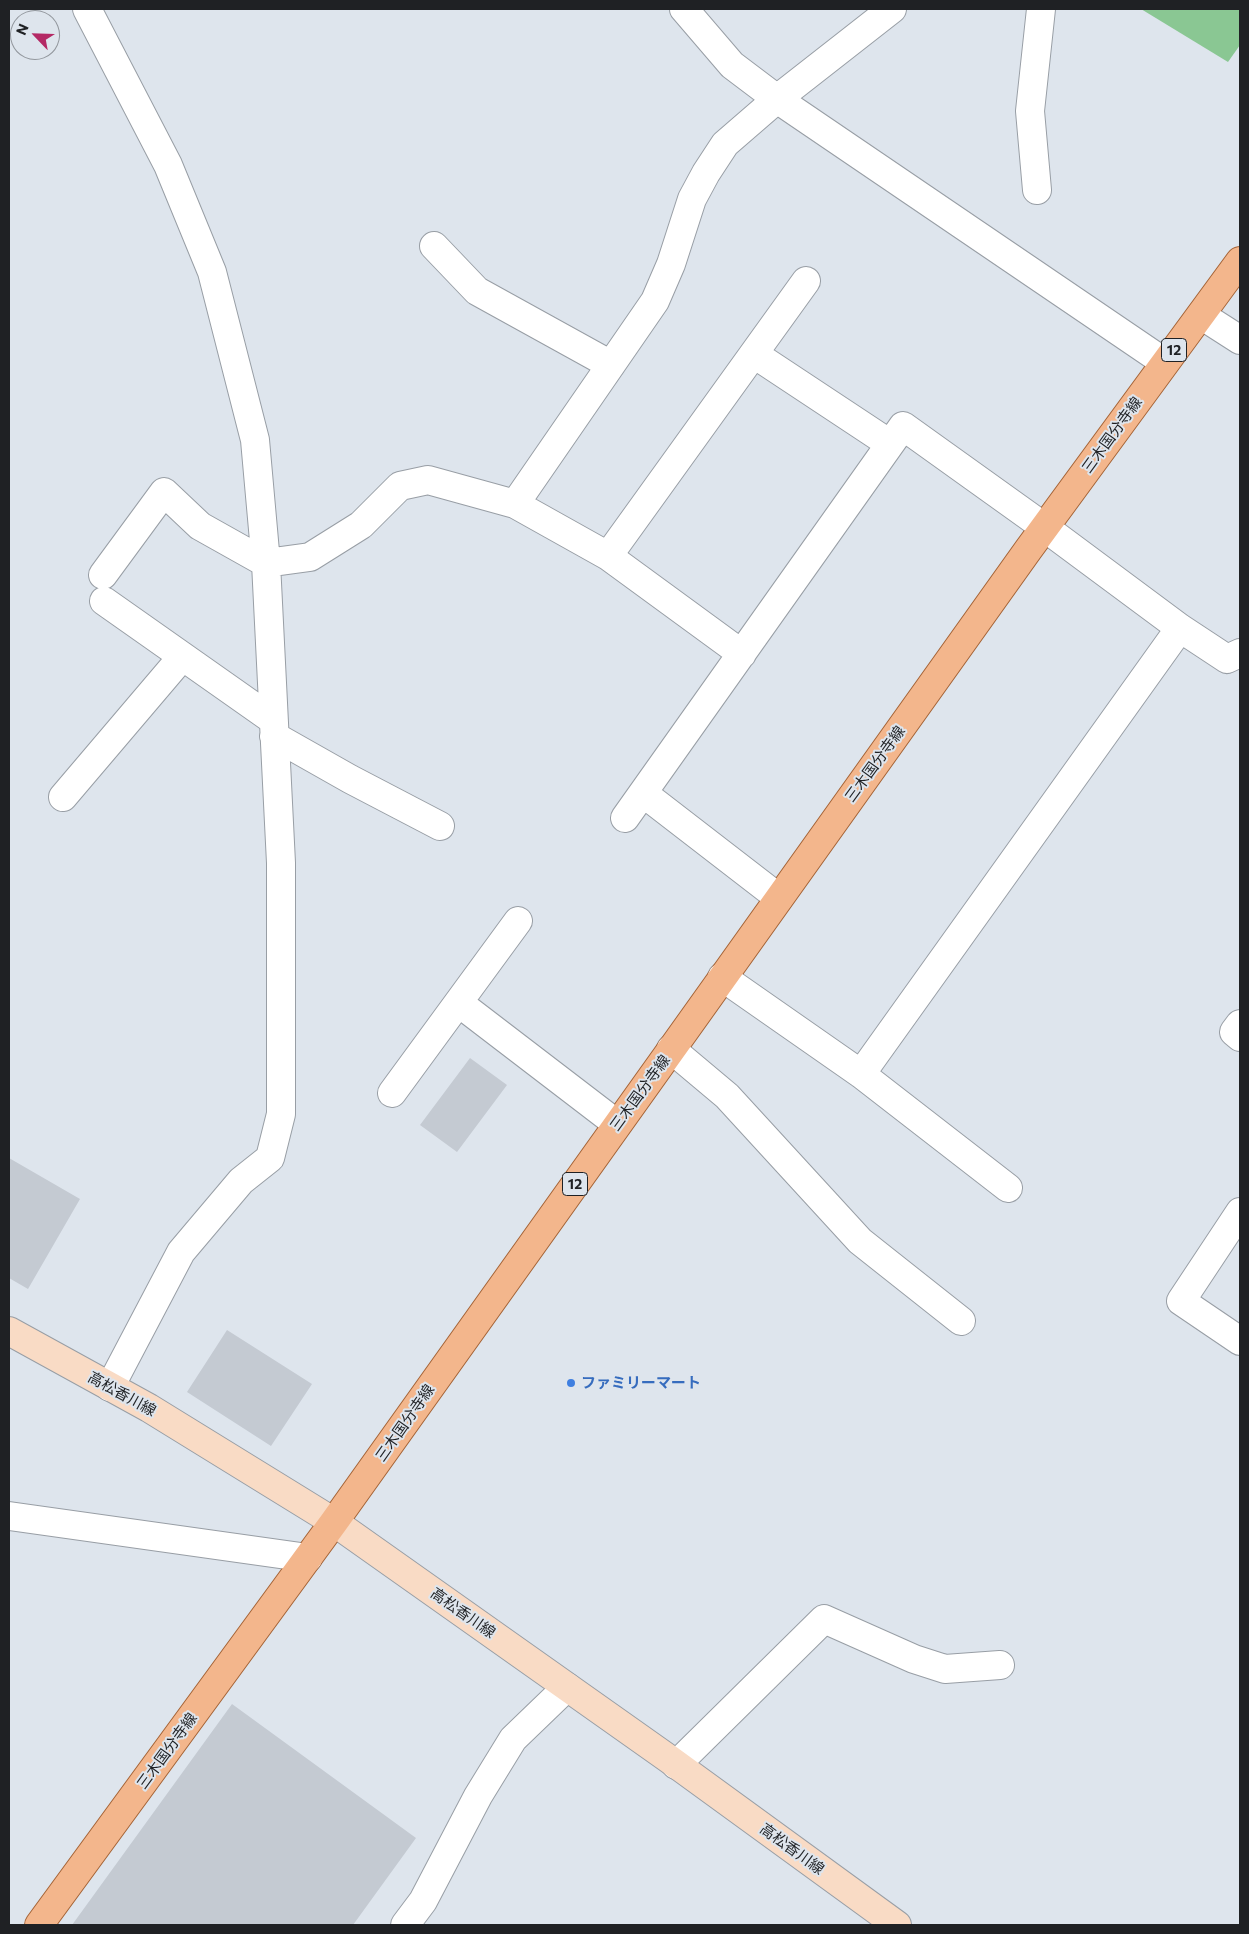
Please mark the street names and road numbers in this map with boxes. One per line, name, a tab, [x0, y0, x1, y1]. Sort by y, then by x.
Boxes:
road number: 12	[1162, 338, 1186, 362]
street label: 三木国分寺線	[1078, 393, 1146, 477]
street label: 三木国分寺線	[841, 722, 909, 806]
street label: 三木国分寺線	[606, 1051, 674, 1135]
road number: 12	[562, 1172, 588, 1196]
street label: 高松香川線	[85, 1368, 159, 1420]
street label: 三木国分寺線	[372, 1381, 438, 1465]
street label: 高松香川線	[427, 1584, 499, 1642]
street label: 三木国分寺線	[133, 1709, 201, 1793]
street label: 高松香川線	[756, 1820, 828, 1878]

